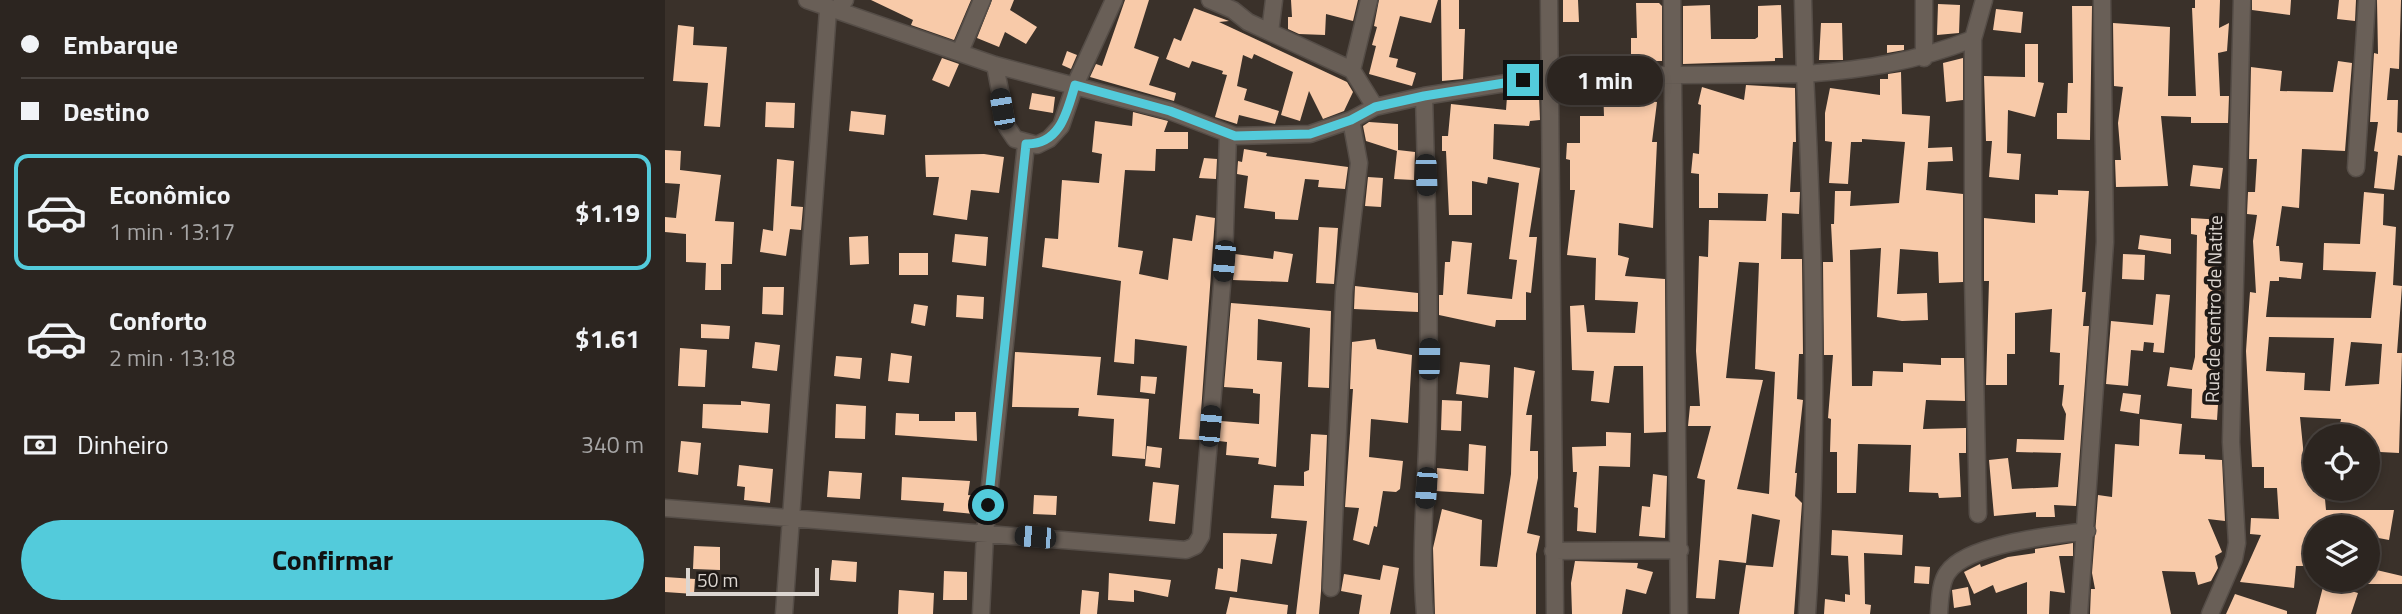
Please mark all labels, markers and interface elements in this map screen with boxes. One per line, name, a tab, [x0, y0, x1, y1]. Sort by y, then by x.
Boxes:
text: Embarque	[63, 25, 178, 64]
callout: 1 min	[1547, 56, 1663, 104]
text: 1 min	[1577, 63, 1633, 98]
route end	[1507, 64, 1539, 96]
car	[989, 86, 1016, 132]
text: Destino	[63, 92, 150, 131]
car	[1415, 154, 1438, 196]
text: Econômico	[109, 175, 231, 214]
icon: car	[25, 181, 88, 244]
text: $1.19	[575, 193, 640, 232]
text: 1 min · 13:17	[109, 214, 235, 249]
street label: Rua de centro de Natite	[2197, 215, 2229, 403]
car	[1212, 239, 1237, 283]
text: Conforto	[109, 301, 207, 340]
icon: car	[25, 307, 88, 370]
text: $1.61	[575, 319, 640, 358]
car	[1419, 338, 1440, 380]
text: 2 min · 13:18	[109, 340, 235, 375]
car	[1198, 404, 1223, 448]
map controls	[2303, 424, 2380, 592]
button: locate	[2303, 424, 2380, 501]
text: Dinheiro	[77, 425, 169, 464]
icon: cash	[21, 426, 59, 464]
text: 340 m	[581, 427, 644, 462]
car	[1415, 466, 1438, 510]
route start	[972, 489, 1004, 521]
button: layers	[2303, 515, 2380, 592]
button: Confirmar	[21, 520, 644, 600]
car	[1014, 525, 1057, 549]
scale bar	[686, 565, 819, 597]
text: 50 m	[697, 565, 738, 594]

